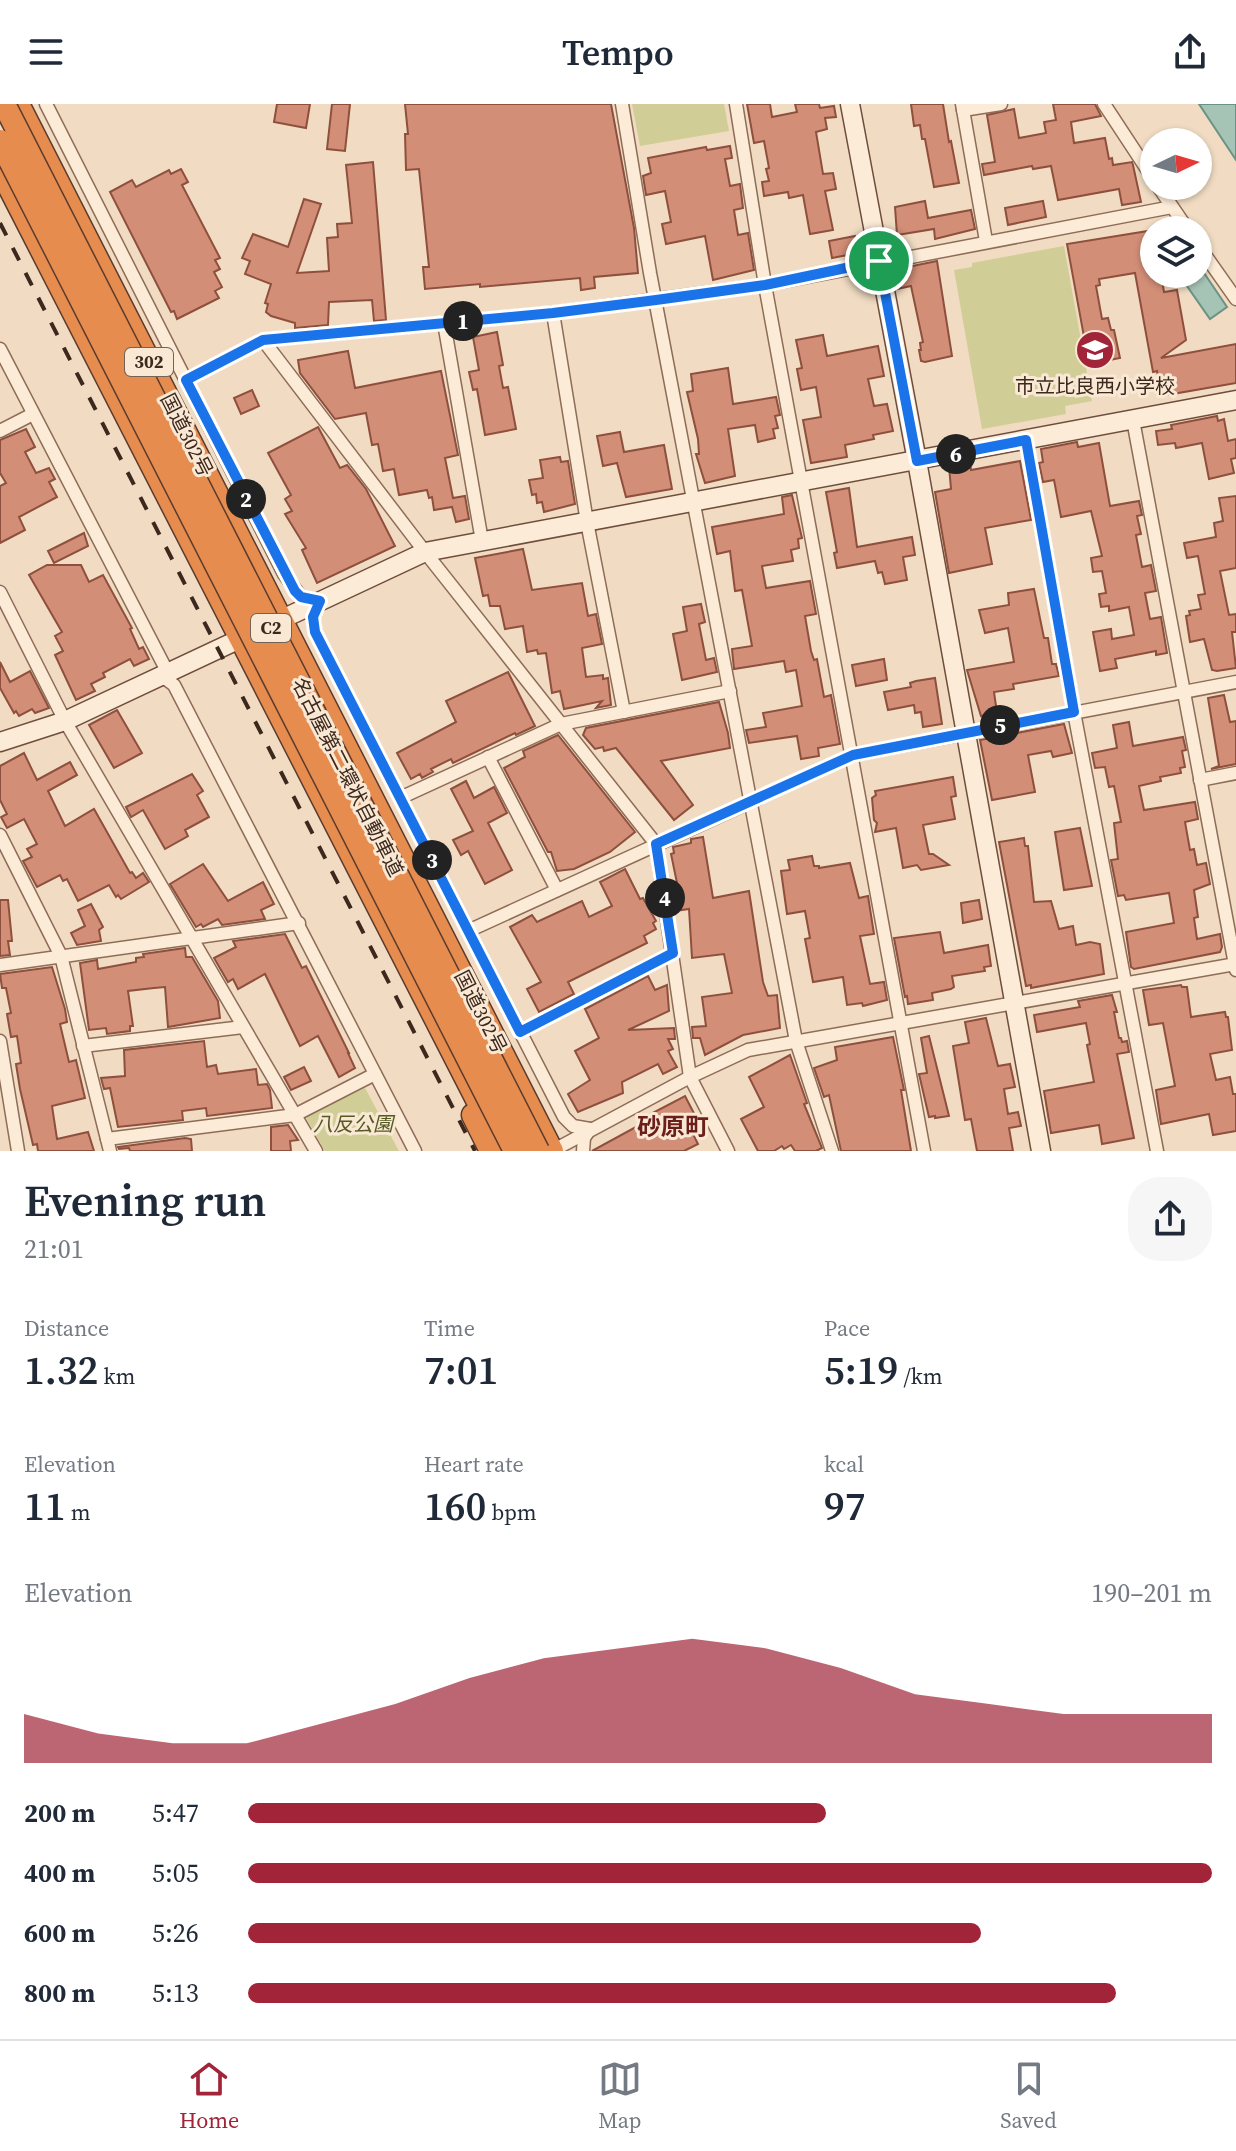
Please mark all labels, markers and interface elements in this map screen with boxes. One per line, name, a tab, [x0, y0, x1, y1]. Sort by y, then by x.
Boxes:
text: Tempo	[562, 28, 674, 77]
icon: menu	[24, 30, 68, 74]
icon: share	[1168, 30, 1212, 74]
north arrow	[1140, 128, 1212, 200]
map controls	[1140, 128, 1212, 288]
button: layers	[1140, 216, 1212, 288]
pin	[845, 227, 913, 295]
icon: arrive	[857, 239, 901, 283]
pin: 1	[443, 301, 483, 341]
text: 1	[457, 306, 469, 336]
school or university icon: 市立比良西小学校	[1074, 329, 1116, 371]
road number: 302	[125, 348, 173, 376]
place label: 市立比良西小学校	[1015, 372, 1175, 400]
street label: 国道302号	[154, 389, 220, 481]
pin: 6	[936, 434, 976, 474]
text: 6	[950, 439, 962, 469]
pin: 2	[226, 479, 266, 519]
text: 2	[240, 484, 252, 514]
road number: C2	[251, 614, 291, 642]
street label: 名古屋第二環状自動車道	[286, 673, 410, 881]
pin: 5	[980, 705, 1020, 745]
text: 5	[994, 710, 1006, 740]
pin: 3	[412, 840, 452, 880]
text: 3	[426, 845, 438, 875]
pin: 4	[645, 878, 685, 918]
text: 4	[659, 883, 671, 913]
street label: 国道302号	[448, 966, 514, 1058]
park label: 八反公園	[313, 1110, 396, 1138]
district label: 砂原町	[637, 1110, 709, 1143]
text: Evening run	[24, 1170, 266, 1231]
button: share	[1128, 1177, 1212, 1261]
text: 21:01	[24, 1231, 84, 1267]
text: Distance	[24, 1313, 109, 1343]
text: Time	[424, 1313, 475, 1343]
text: Pace	[824, 1313, 870, 1343]
text: 1.32	[24, 1343, 98, 1397]
text: 7:01	[424, 1343, 498, 1397]
text: 5:19	[824, 1343, 898, 1397]
text: km	[98, 1361, 135, 1391]
text: /km	[898, 1361, 943, 1391]
text: Elevation	[24, 1449, 116, 1479]
text: Heart rate	[424, 1449, 524, 1479]
text: kcal	[824, 1449, 864, 1479]
text: 11	[24, 1479, 66, 1533]
text: 160	[424, 1479, 486, 1533]
text: 97	[824, 1479, 866, 1533]
text: m	[66, 1497, 91, 1527]
text: bpm	[486, 1497, 537, 1527]
text: Elevation	[24, 1575, 133, 1611]
text: 190–201 m	[1091, 1575, 1212, 1611]
text: 200 m	[24, 1795, 95, 1831]
text: 5:47	[152, 1795, 199, 1831]
text: 400 m	[24, 1855, 95, 1891]
text: 5:05	[152, 1855, 199, 1891]
text: 600 m	[24, 1915, 95, 1951]
text: 5:26	[152, 1915, 199, 1951]
text: 800 m	[24, 1975, 95, 2011]
text: 5:13	[152, 1975, 199, 2011]
tab: Home	[179, 2057, 239, 2135]
tab: Map	[598, 2057, 642, 2135]
tab: Saved	[1000, 2057, 1057, 2135]

